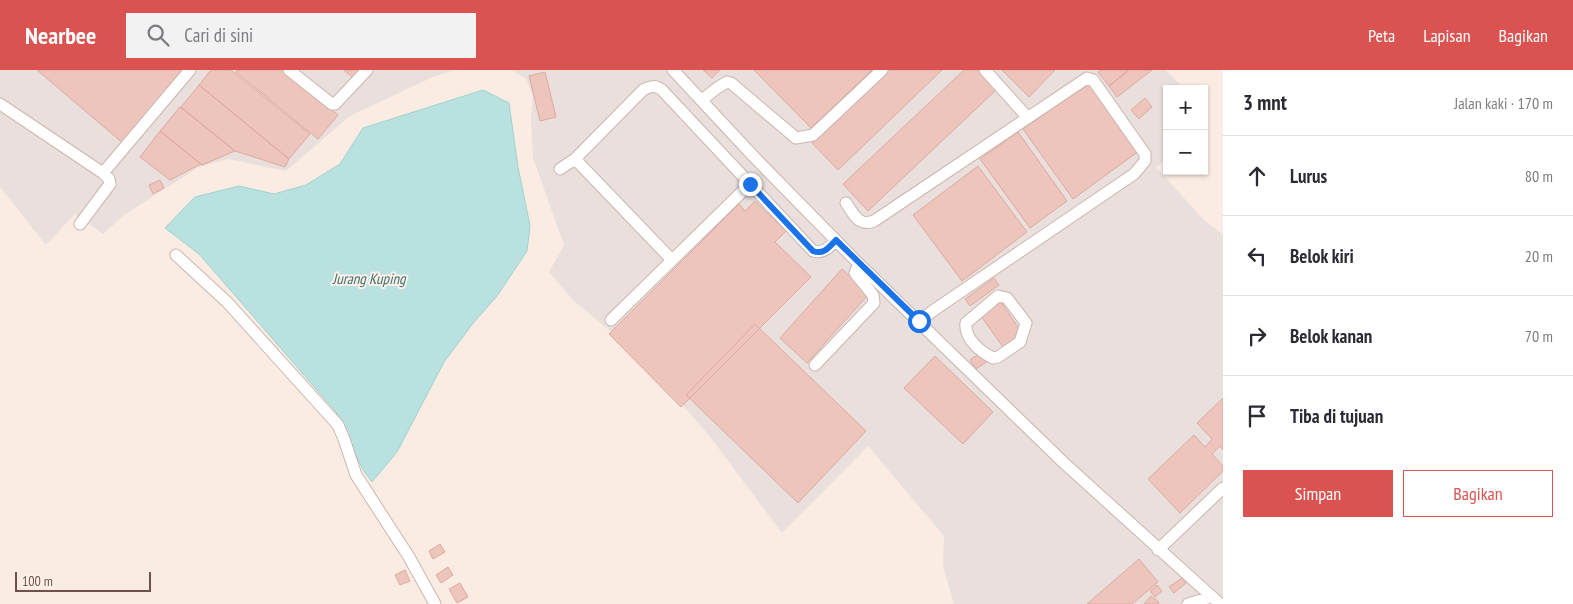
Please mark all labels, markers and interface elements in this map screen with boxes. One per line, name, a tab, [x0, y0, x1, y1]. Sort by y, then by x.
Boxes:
search box	[126, 13, 476, 58]
text: Nearbee	[25, 20, 96, 51]
icon: search	[144, 21, 172, 49]
text: Cari di sini	[184, 23, 253, 47]
text: Peta	[1368, 24, 1395, 47]
text: Lapisan	[1423, 24, 1471, 47]
text: Bagikan	[1499, 24, 1548, 47]
map controls	[1163, 85, 1208, 175]
button: +	[1163, 85, 1208, 130]
text: 3 mnt	[1243, 89, 1287, 116]
text: Jalan kaki · 170 m	[1454, 93, 1553, 113]
button: −	[1163, 130, 1208, 175]
icon: ahead	[1243, 162, 1271, 190]
text: Lurus	[1290, 164, 1327, 188]
text: 80 m	[1525, 166, 1553, 186]
route end	[739, 173, 762, 196]
icon: left	[1243, 242, 1271, 270]
text: Belok kiri	[1290, 244, 1354, 268]
text: 20 m	[1525, 246, 1553, 266]
water label: Jurang Kuping	[332, 269, 407, 288]
route start	[908, 310, 931, 333]
icon: right	[1243, 322, 1271, 350]
text: Belok kanan	[1290, 324, 1372, 348]
text: 70 m	[1525, 326, 1553, 346]
icon: arrive	[1243, 402, 1271, 430]
text: Tiba di tujuan	[1290, 404, 1383, 428]
button: Simpan	[1243, 470, 1393, 517]
button: Bagikan	[1403, 470, 1553, 517]
scale bar	[15, 569, 151, 592]
text: 100 m	[22, 572, 53, 590]

